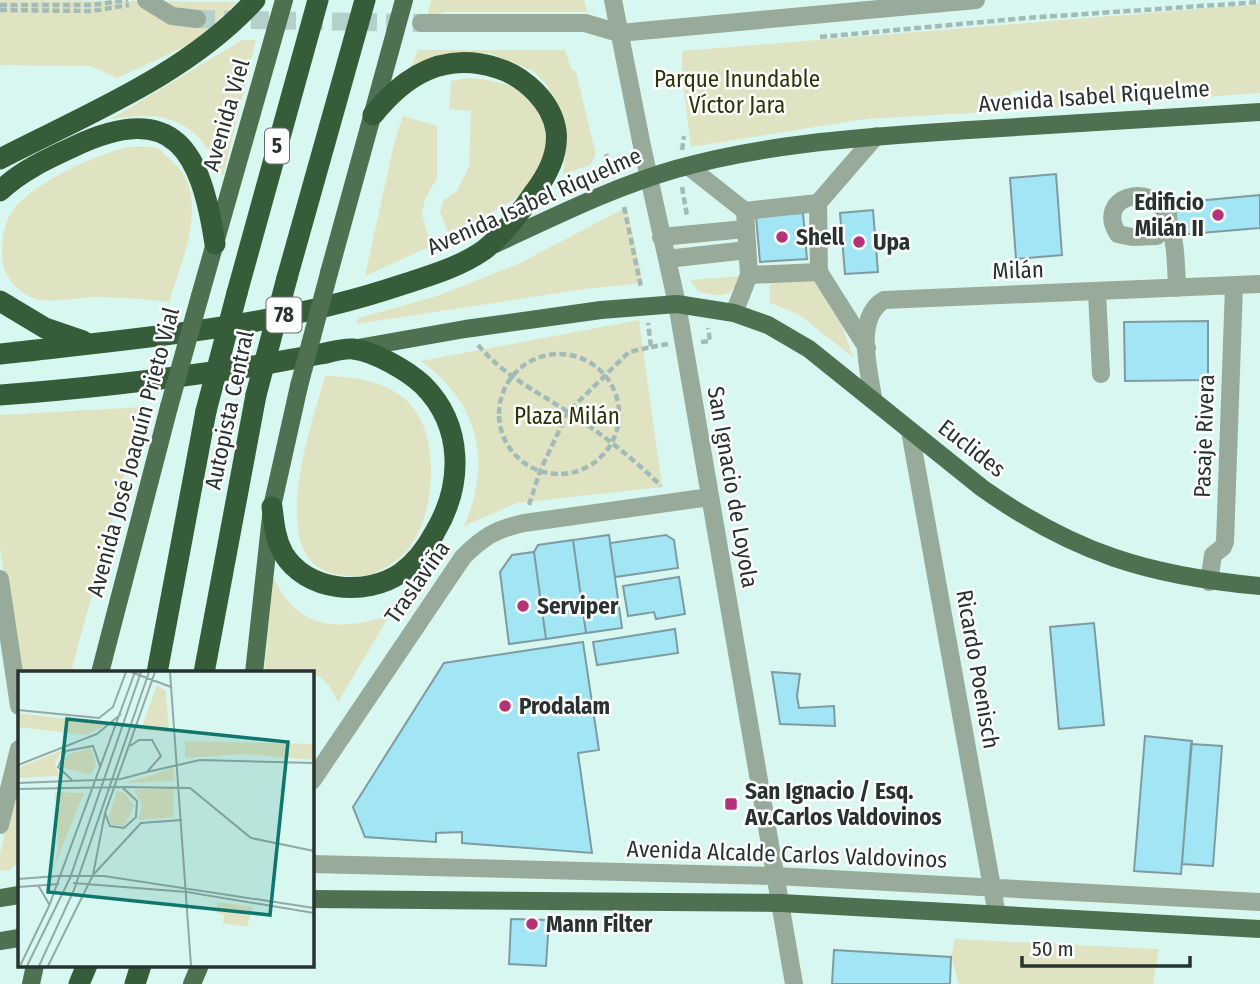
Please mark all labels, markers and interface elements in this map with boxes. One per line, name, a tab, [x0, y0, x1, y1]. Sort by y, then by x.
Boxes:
street label: Avenida Viel	[197, 56, 255, 174]
park label: Parque Inundable Víctor Jara	[654, 65, 820, 119]
street label: Avenida Isabel Riquelme	[977, 74, 1211, 118]
road number: 5	[265, 128, 289, 164]
street label: Avenida Isabel Riquelme	[422, 141, 646, 261]
place label: Edificio Milán II	[1134, 188, 1204, 242]
marker: Edificio Milán II	[1210, 207, 1226, 223]
place label: Shell	[796, 223, 845, 251]
place label: Upa	[873, 228, 910, 256]
marker: Shell	[774, 229, 790, 245]
marker: Upa	[851, 234, 867, 250]
street label: Milán	[992, 255, 1044, 285]
road number: 78	[266, 298, 302, 332]
street label: Avenida José Joaquín Prieto Vial	[81, 304, 185, 600]
street label: Autopista Central	[198, 328, 260, 492]
street label: Pasaje Rivera	[1188, 374, 1220, 498]
street label: San Ignacio de Loyola	[702, 384, 764, 590]
park label: Plaza Milán	[514, 402, 620, 430]
street label: Euclides	[933, 413, 1011, 483]
street label: Traslaviña	[378, 535, 456, 629]
street label: Ricardo Poenisch	[950, 587, 1006, 751]
place label: Serviper	[537, 592, 619, 620]
marker: Serviper	[515, 598, 531, 614]
inset map	[18, 671, 313, 967]
place label: Prodalam	[519, 692, 610, 720]
marker: Prodalam	[497, 698, 513, 714]
place label: San Ignacio / Esq. Av.Carlos Valdovinos	[744, 777, 942, 831]
marker: San Ignacio / Esq. Av.Carlos Valdovinos	[723, 796, 739, 812]
street label: Avenida Alcalde Carlos Valdovinos	[626, 834, 948, 874]
place label: Mann Filter	[546, 910, 653, 938]
marker: Mann Filter	[524, 916, 540, 932]
scale bar	[1022, 925, 1190, 969]
text: 50 m	[1032, 936, 1074, 962]

